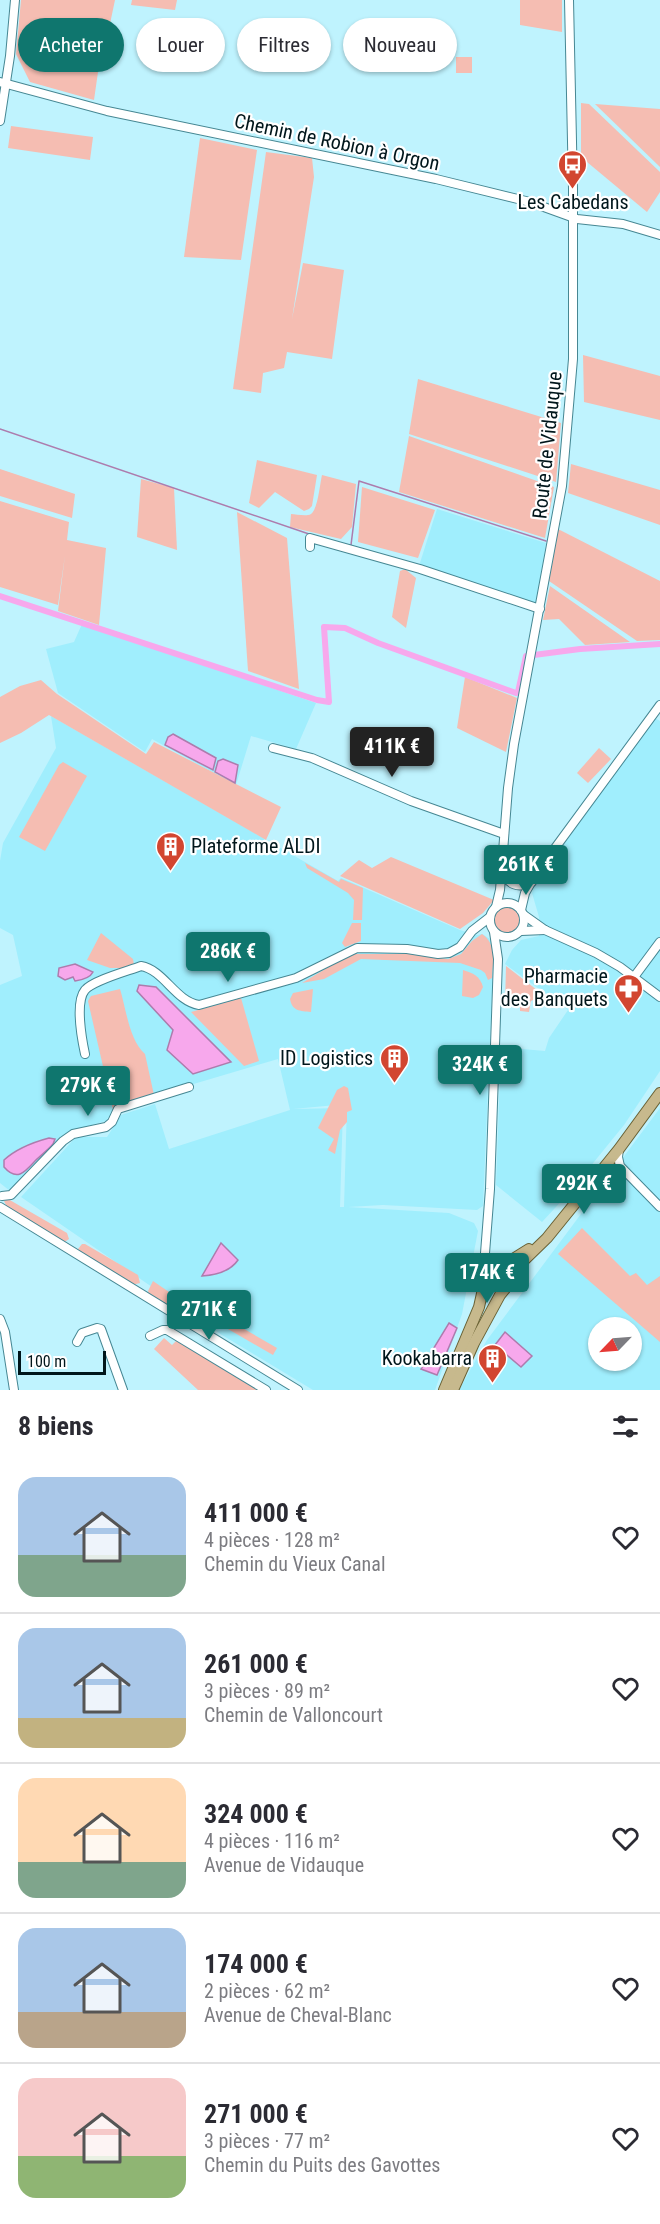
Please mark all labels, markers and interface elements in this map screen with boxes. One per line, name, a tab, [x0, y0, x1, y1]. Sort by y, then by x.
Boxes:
chip: Acheter	[18, 18, 124, 72]
chip: Louer	[136, 18, 225, 72]
chip: Filtres	[237, 18, 331, 72]
chip: Nouveau	[343, 18, 457, 72]
street label: Chemin de Robion à Orgon	[232, 109, 442, 175]
bus stop icon: Les Cabedans	[557, 148, 589, 190]
place label: Les Cabedans	[517, 190, 629, 214]
street label: Route de Vidauque	[527, 370, 567, 520]
pin: 411K €	[343, 727, 441, 778]
text: 411K €	[364, 734, 420, 758]
building icon: Plateforme ALDI	[154, 830, 186, 872]
place label: Plateforme ALDI	[191, 834, 321, 858]
pin: 261K €	[477, 845, 575, 896]
text: 261K €	[498, 852, 554, 876]
pin: 286K €	[179, 932, 277, 983]
text: 286K €	[200, 939, 256, 963]
place label: Pharmacie des Banquets	[501, 964, 608, 1011]
pharmacy icon: Pharmacie des Banquets	[613, 972, 645, 1014]
building icon: ID Logistics	[378, 1042, 410, 1084]
pin: 324K €	[431, 1045, 529, 1096]
place label: ID Logistics	[280, 1046, 373, 1070]
text: 324K €	[452, 1052, 508, 1076]
pin: 279K €	[39, 1066, 137, 1117]
text: 279K €	[60, 1073, 116, 1097]
pin: 292K €	[535, 1164, 633, 1215]
text: 292K €	[556, 1171, 612, 1195]
pin: 174K €	[438, 1253, 536, 1304]
text: 174K €	[459, 1260, 515, 1284]
pin: 271K €	[160, 1290, 258, 1341]
text: 271K €	[181, 1297, 237, 1321]
north arrow	[588, 1317, 642, 1371]
map controls	[588, 1317, 642, 1371]
building icon: Kookabarra	[477, 1342, 509, 1384]
place label: Kookabarra	[382, 1346, 472, 1370]
scale bar	[18, 1348, 106, 1376]
text: 100 m	[27, 1352, 66, 1371]
icon: filters	[609, 1410, 642, 1443]
text: 8 biens	[18, 1411, 94, 1441]
text: 411 000 €	[204, 1498, 308, 1528]
icon: home	[66, 1501, 138, 1573]
icon: heart	[609, 1521, 642, 1554]
text: 4 pièces · 128 m²	[204, 1528, 340, 1552]
text: Chemin du Vieux Canal	[204, 1552, 385, 1576]
text: 261 000 €	[204, 1649, 308, 1679]
icon: home	[66, 1652, 138, 1724]
icon: heart	[609, 1672, 642, 1705]
text: 3 pièces · 89 m²	[204, 1679, 330, 1703]
text: Chemin de Valloncourt	[204, 1703, 383, 1727]
text: 324 000 €	[204, 1799, 308, 1829]
icon: home	[66, 1802, 138, 1874]
icon: heart	[609, 1822, 642, 1855]
text: 4 pièces · 116 m²	[204, 1829, 340, 1853]
text: Avenue de Vidauque	[204, 1853, 364, 1877]
text: 174 000 €	[204, 1949, 308, 1979]
icon: home	[66, 1952, 138, 2024]
icon: heart	[609, 1972, 642, 2005]
text: 2 pièces · 62 m²	[204, 1979, 330, 2003]
text: Avenue de Cheval-Blanc	[204, 2003, 392, 2027]
text: 271 000 €	[204, 2099, 308, 2129]
icon: home	[66, 2102, 138, 2174]
icon: heart	[609, 2122, 642, 2155]
text: 3 pièces · 77 m²	[204, 2129, 330, 2153]
text: Chemin du Puits des Gavottes	[204, 2153, 440, 2177]

